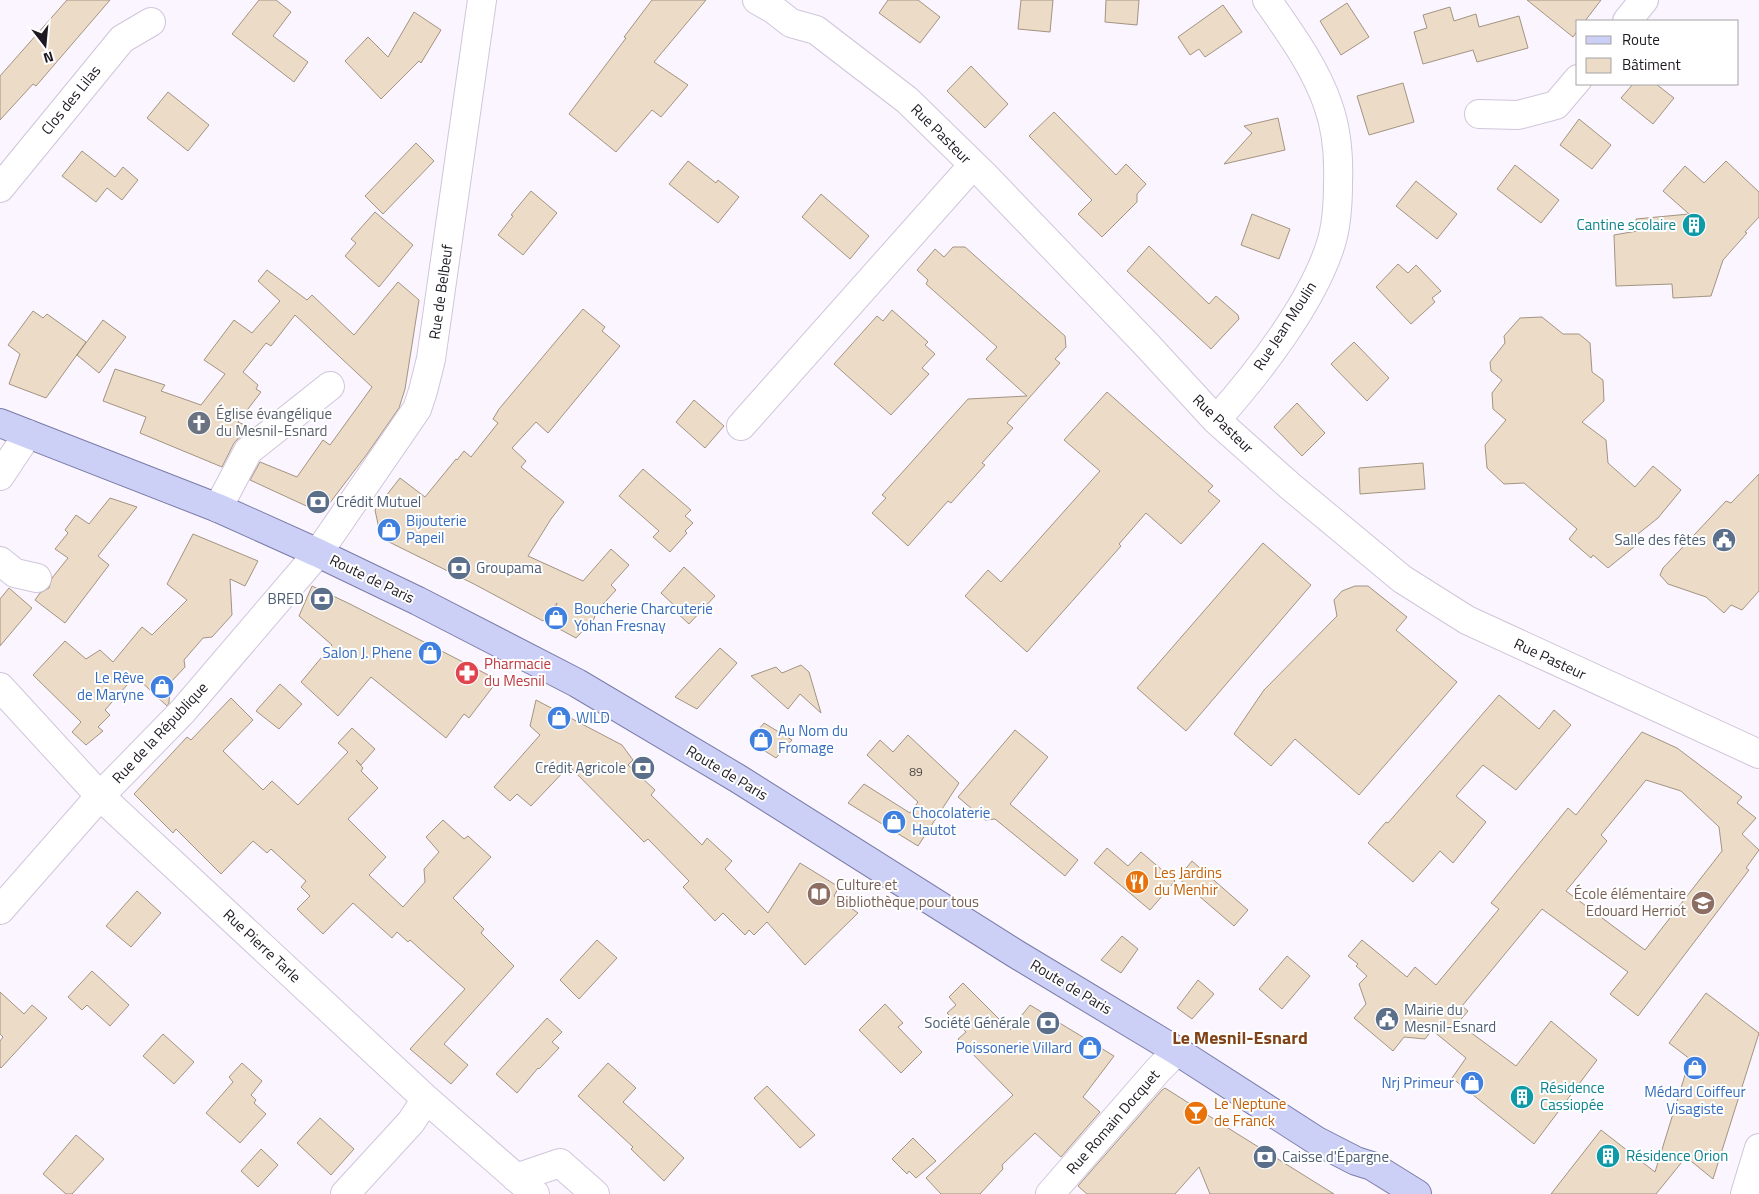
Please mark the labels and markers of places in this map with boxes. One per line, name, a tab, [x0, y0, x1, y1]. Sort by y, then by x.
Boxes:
building icon: Cantine scolaire	[1681, 212, 1707, 238]
place label: Cantine scolaire	[1577, 213, 1676, 236]
place label: Église évangélique du Mesnil-Esnard	[216, 402, 332, 442]
church icon: Église évangélique du Mesnil-Esnard	[186, 410, 212, 436]
bank icon: Crédit Mutuel	[305, 489, 331, 515]
place label: Crédit Mutuel	[336, 490, 421, 513]
place label: Bijouterie Papeil	[406, 509, 467, 549]
shop icon: Bijouterie Papeil	[376, 517, 402, 543]
public building icon: Salle des fêtes	[1711, 527, 1737, 553]
place label: Salle des fêtes	[1615, 528, 1706, 551]
bank icon: Groupama	[446, 555, 472, 581]
place label: Groupama	[476, 556, 542, 579]
bank icon: BRED	[309, 586, 335, 612]
place label: BRED	[268, 587, 304, 610]
place label: Boucherie Charcuterie Yohan Fresnay	[574, 597, 713, 637]
shop icon: Boucherie Charcuterie Yohan Fresnay	[543, 605, 569, 631]
shop icon: Salon J. Phene	[417, 640, 443, 666]
place label: Salon J. Phene	[323, 641, 412, 664]
place label: Pharmacie du Mesnil	[484, 652, 551, 692]
pharmacy icon: Pharmacie du Mesnil	[454, 660, 480, 686]
place label: Le Rêve de Maryne	[77, 666, 144, 706]
shop icon: Le Rêve de Maryne	[149, 674, 175, 700]
shop icon: WILD	[546, 705, 572, 731]
place label: WILD	[576, 706, 610, 729]
place label: Au Nom du Fromage	[778, 719, 848, 759]
shop icon: Au Nom du Fromage	[748, 727, 774, 753]
bank icon: Crédit Agricole	[630, 755, 656, 781]
place label: Crédit Agricole	[535, 756, 626, 779]
place label: Chocolaterie Hautot	[912, 801, 990, 841]
shop icon: Chocolaterie Hautot	[881, 809, 907, 835]
place label: Les Jardins du Menhir	[1154, 861, 1222, 901]
restaurant icon: Les Jardins du Menhir	[1124, 869, 1150, 895]
place label: Culture et Bibliothèque pour tous	[836, 873, 979, 913]
library icon: Culture et Bibliothèque pour tous	[806, 881, 832, 907]
place label: École élémentaire Edouard Herriot	[1574, 882, 1687, 922]
school or university icon: École élémentaire Edouard Herriot	[1690, 890, 1716, 916]
place label: Mairie du Mesnil-Esnard	[1404, 998, 1496, 1038]
public building icon: Mairie du Mesnil-Esnard	[1374, 1006, 1400, 1032]
bank icon: Société Générale	[1035, 1010, 1061, 1036]
place label: Société Générale	[924, 1011, 1030, 1034]
shop icon: Poissonerie Villard	[1077, 1035, 1103, 1061]
place label: Poissonerie Villard	[956, 1036, 1072, 1059]
shop icon: Médard Coiffeur Visagiste	[1682, 1055, 1708, 1081]
shop icon: Nrj Primeur	[1459, 1070, 1485, 1096]
place label: Nrj Primeur	[1381, 1071, 1454, 1094]
place label: Résidence Cassiopée	[1540, 1076, 1605, 1116]
place label: Médard Coiffeur Visagiste	[1644, 1080, 1746, 1120]
building icon: Résidence Cassiopée	[1509, 1084, 1535, 1110]
place label: Le Neptune de Franck	[1214, 1092, 1286, 1132]
bar icon: Le Neptune de Franck	[1183, 1100, 1209, 1126]
building icon: Résidence Orion	[1595, 1143, 1621, 1169]
bank icon: Caisse d'Épargne	[1252, 1144, 1278, 1170]
place label: Résidence Orion	[1626, 1144, 1728, 1167]
place label: Caisse d'Épargne	[1282, 1145, 1389, 1168]

